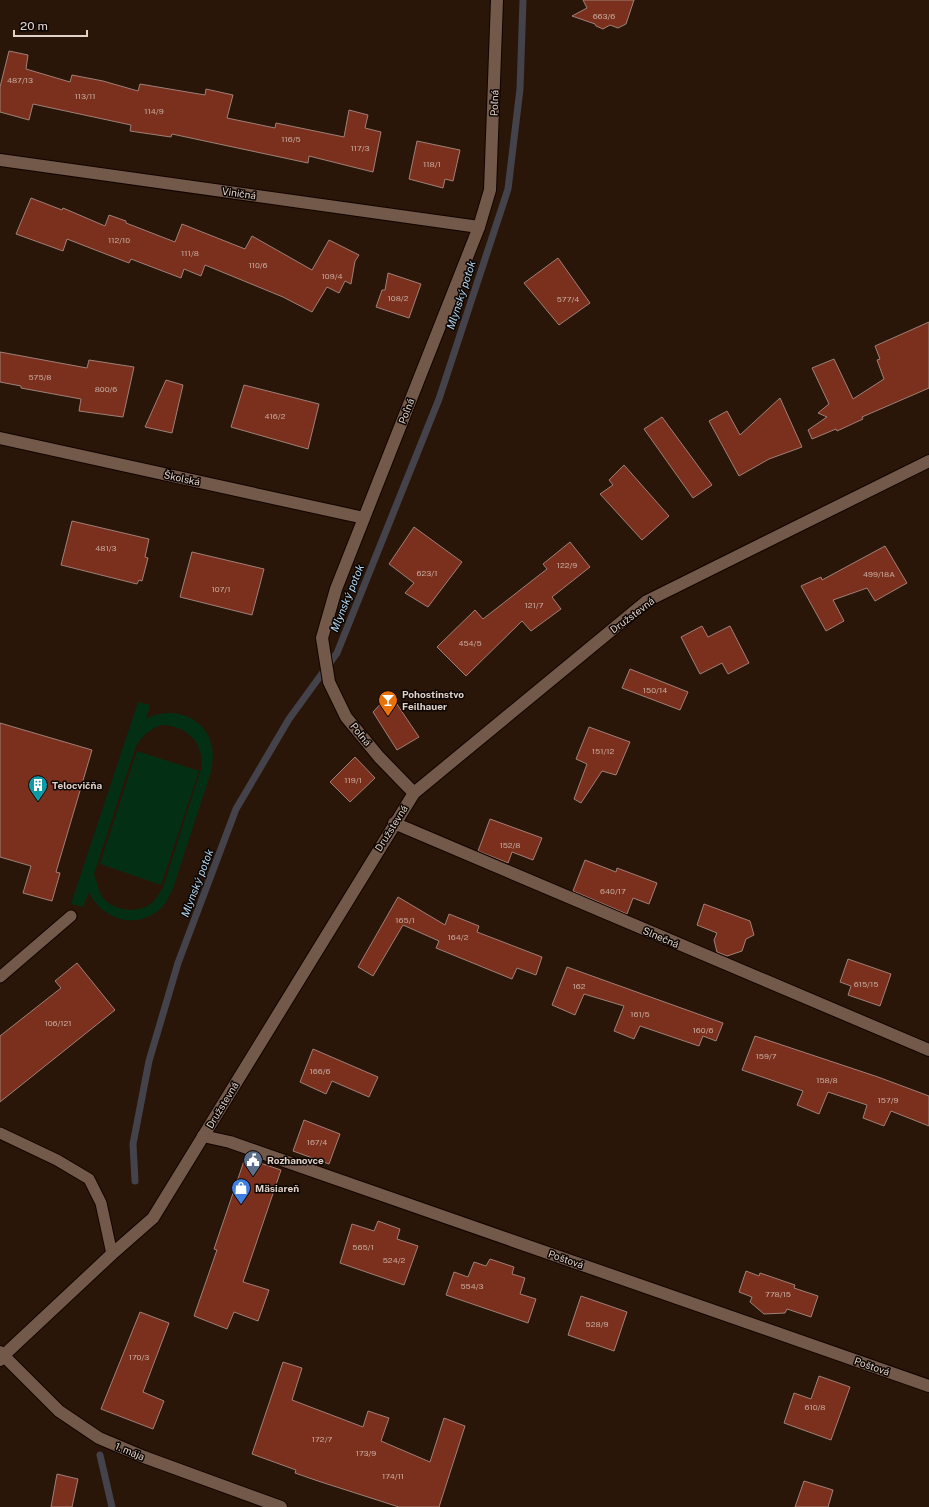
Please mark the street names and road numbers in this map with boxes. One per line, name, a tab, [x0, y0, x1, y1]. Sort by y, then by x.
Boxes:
street label: Poľná	[488, 90, 500, 116]
street label: Viničná	[221, 185, 257, 201]
street label: Poľná	[396, 397, 416, 425]
street label: Školská	[163, 468, 201, 488]
street label: Družstevná	[608, 595, 656, 635]
street label: Poľná	[348, 720, 374, 748]
street label: Družstevná	[372, 803, 410, 853]
street label: Slnečná	[641, 924, 681, 950]
street label: Družstevná	[203, 1080, 241, 1130]
street label: Poštová	[547, 1247, 585, 1271]
street label: Poštová	[853, 1354, 891, 1378]
street label: 1. mája	[113, 1439, 147, 1463]

